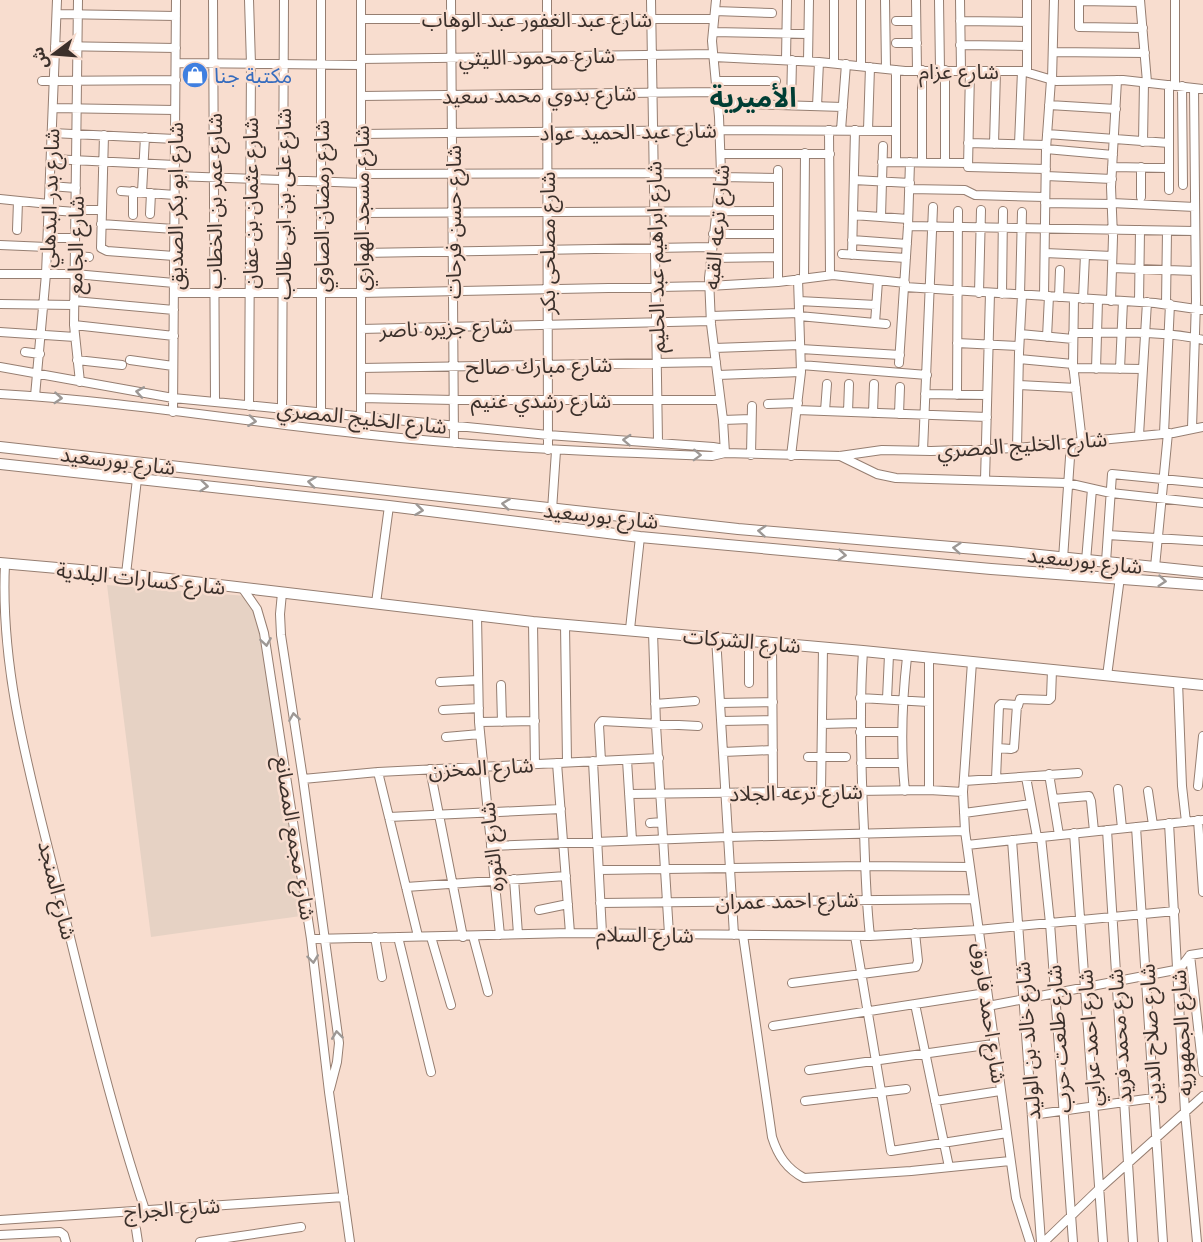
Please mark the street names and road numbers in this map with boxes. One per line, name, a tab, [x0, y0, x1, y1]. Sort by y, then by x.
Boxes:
street label: شارع عبد الغفور عبد الوهاب	[422, 6, 652, 35]
street label: شارع محمود الليثي	[458, 42, 616, 74]
street label: شارع عزام	[919, 58, 999, 88]
street label: شارع بدوي محمد سعيد	[442, 79, 636, 113]
street label: شارع على بن ابى طالب	[270, 108, 299, 300]
street label: شارع عمر بن الخطاب	[201, 113, 230, 289]
street label: شارع عبد الحميد عواد	[539, 116, 717, 149]
street label: شارع عثمان بن عفان	[237, 117, 266, 289]
street label: شارع رمضان الصاوي	[308, 120, 338, 292]
street label: شارع ابو بكر الصديق	[162, 122, 191, 290]
street label: شارع مسجد الهواري	[348, 125, 378, 291]
street label: شارع بدر البدهلي	[34, 128, 68, 268]
street label: شارع حسن فرحات	[440, 145, 469, 299]
street label: شارع ابراهيم عبد الحليم	[640, 161, 673, 353]
street label: شارع ترعه القبه	[698, 163, 737, 291]
street label: شارع مصلحى بكر	[534, 171, 563, 316]
street label: شارع الجامع	[61, 195, 92, 295]
street label: شارع جزيره ناصر	[378, 312, 513, 345]
street label: شارع مبارك صالح	[465, 351, 613, 382]
street label: شارع رشدي غنيم	[471, 387, 611, 417]
street label: شارع الخليج المصري	[275, 395, 448, 443]
street label: شارع الخليج المصري	[936, 425, 1108, 467]
street label: شارع بورسعيد	[59, 440, 177, 483]
street label: شارع بورسعيد	[542, 496, 660, 537]
street label: شارع بورسعيد	[1026, 541, 1144, 582]
street label: شارع كسارات البلدية	[55, 556, 227, 603]
street label: شارع الشركات	[682, 622, 802, 661]
street label: شارع المخزن	[428, 751, 534, 786]
street label: شارع مجمع المصانع	[267, 754, 322, 922]
street label: شارع ترعه الجلاد	[729, 778, 863, 809]
street label: شارع الثوره	[473, 800, 512, 893]
street label: شارع المنجد	[30, 838, 83, 943]
street label: شارع احمد عمران	[715, 886, 859, 917]
street label: شارع السلام	[596, 920, 694, 952]
street label: شارع احمد فاروق	[964, 941, 1013, 1085]
street label: شارع خالد بن الوليد	[1008, 961, 1049, 1121]
street label: شارع صلاح الدين	[1133, 963, 1170, 1105]
street label: شارع طلعت حرب	[1040, 964, 1079, 1114]
street label: شارع احمد عرابي	[1071, 968, 1111, 1108]
street label: شارع محمد فريد	[1101, 968, 1140, 1104]
street label: شارع الجمهوريه	[1165, 969, 1200, 1097]
street label: شارع الجراج	[123, 1192, 221, 1227]

